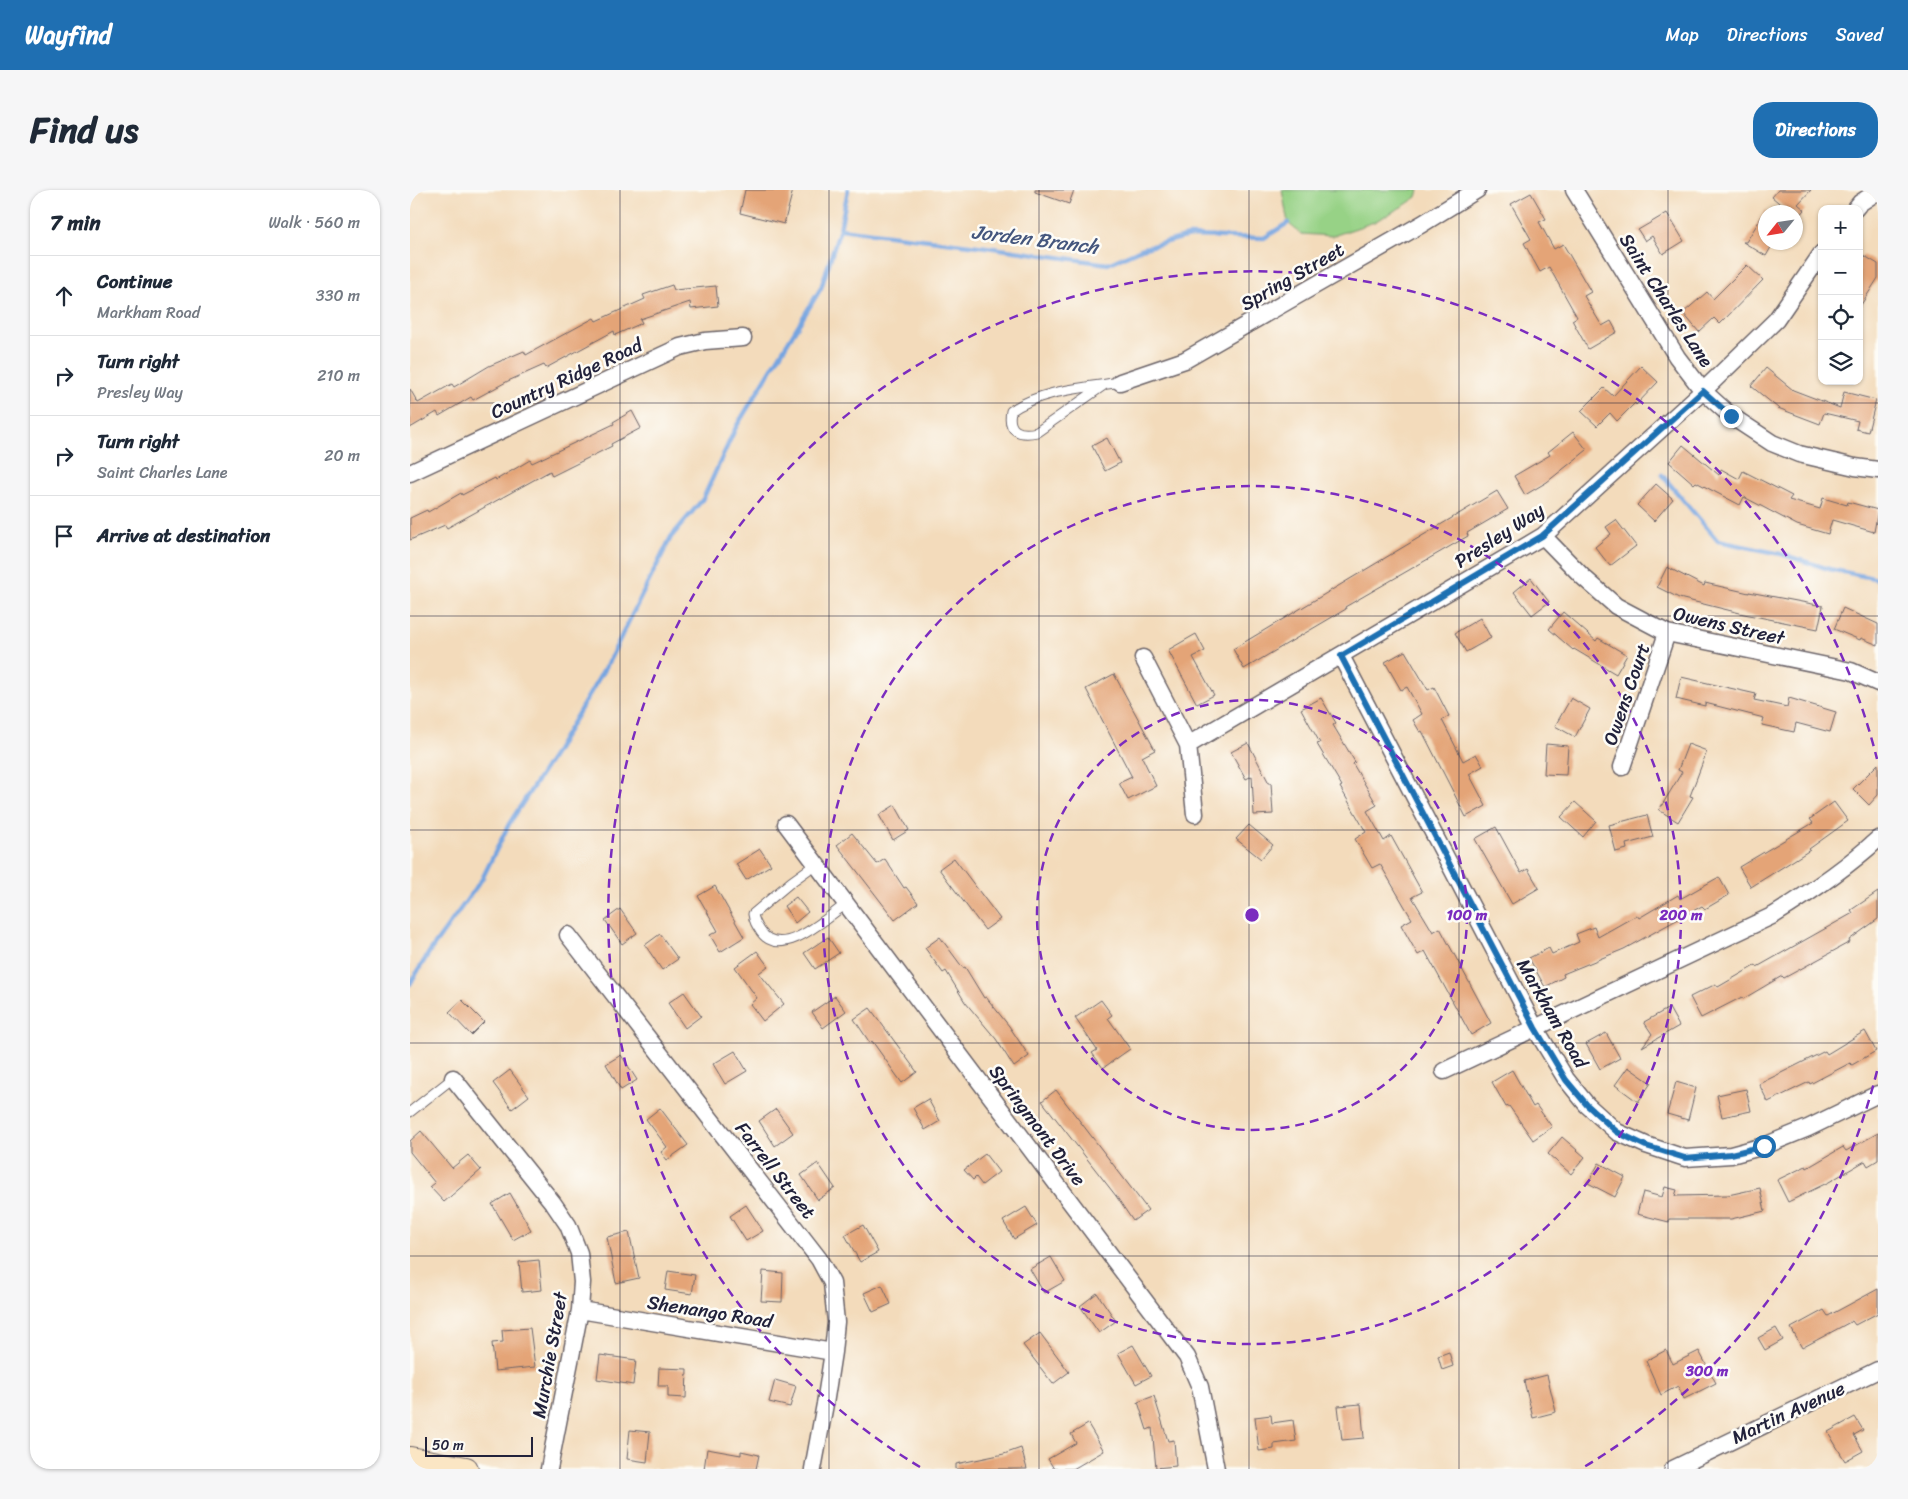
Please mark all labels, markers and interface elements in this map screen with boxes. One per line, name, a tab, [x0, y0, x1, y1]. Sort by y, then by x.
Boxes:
text: Wayfind	[25, 14, 111, 56]
text: Map	[1666, 19, 1699, 51]
text: Directions	[1727, 19, 1808, 51]
text: Saved	[1836, 19, 1883, 51]
text: Find us	[30, 99, 138, 161]
button: Directions	[1753, 102, 1878, 158]
text: 7 min	[50, 204, 101, 242]
north arrow	[1758, 205, 1803, 250]
map controls	[1818, 205, 1863, 385]
button: +	[1818, 205, 1863, 250]
text: Walk · 560 m	[269, 208, 360, 237]
water label: Jorden Branch	[970, 214, 1101, 265]
street label: Saint Charles Lane	[1611, 226, 1723, 374]
street label: Spring Street	[1234, 233, 1351, 320]
button: −	[1818, 250, 1863, 295]
text: Continue	[97, 265, 173, 298]
text: 330 m	[316, 281, 360, 310]
icon: ahead	[50, 282, 78, 310]
button: locate	[1818, 295, 1863, 340]
text: Markham Road	[97, 298, 200, 327]
street label: Country Ridge Road	[485, 328, 649, 428]
button: layers	[1818, 340, 1863, 385]
text: Turn right	[97, 345, 179, 378]
text: 210 m	[317, 361, 360, 390]
icon: right	[50, 362, 78, 390]
text: Presley Way	[97, 378, 183, 407]
route end	[1720, 405, 1743, 428]
text: Turn right	[97, 425, 179, 458]
text: 20 m	[324, 441, 360, 470]
icon: right	[50, 442, 78, 470]
text: Saint Charles Lane	[97, 458, 228, 487]
street label: Presley Way	[1448, 494, 1551, 577]
text: Arrive at destination	[97, 519, 270, 552]
icon: arrive	[50, 522, 78, 550]
street label: Owens Street	[1670, 597, 1789, 655]
street label: Owens Court	[1594, 639, 1659, 750]
text: 100 m	[1447, 902, 1488, 928]
text: 200 m	[1658, 902, 1703, 928]
centre of rings	[1243, 906, 1261, 924]
street label: Markham Road	[1508, 952, 1598, 1075]
street label: Springmont Drive	[981, 1057, 1095, 1194]
street label: Farrell Street	[727, 1114, 825, 1227]
route start	[1753, 1135, 1776, 1158]
street label: Shenango Road	[645, 1285, 776, 1338]
street label: Murchie Street	[522, 1288, 577, 1421]
text: 300 m	[1685, 1358, 1729, 1384]
street label: Martin Avenue	[1726, 1372, 1851, 1453]
text: 50 m	[432, 1433, 464, 1458]
scale bar	[425, 1434, 532, 1457]

